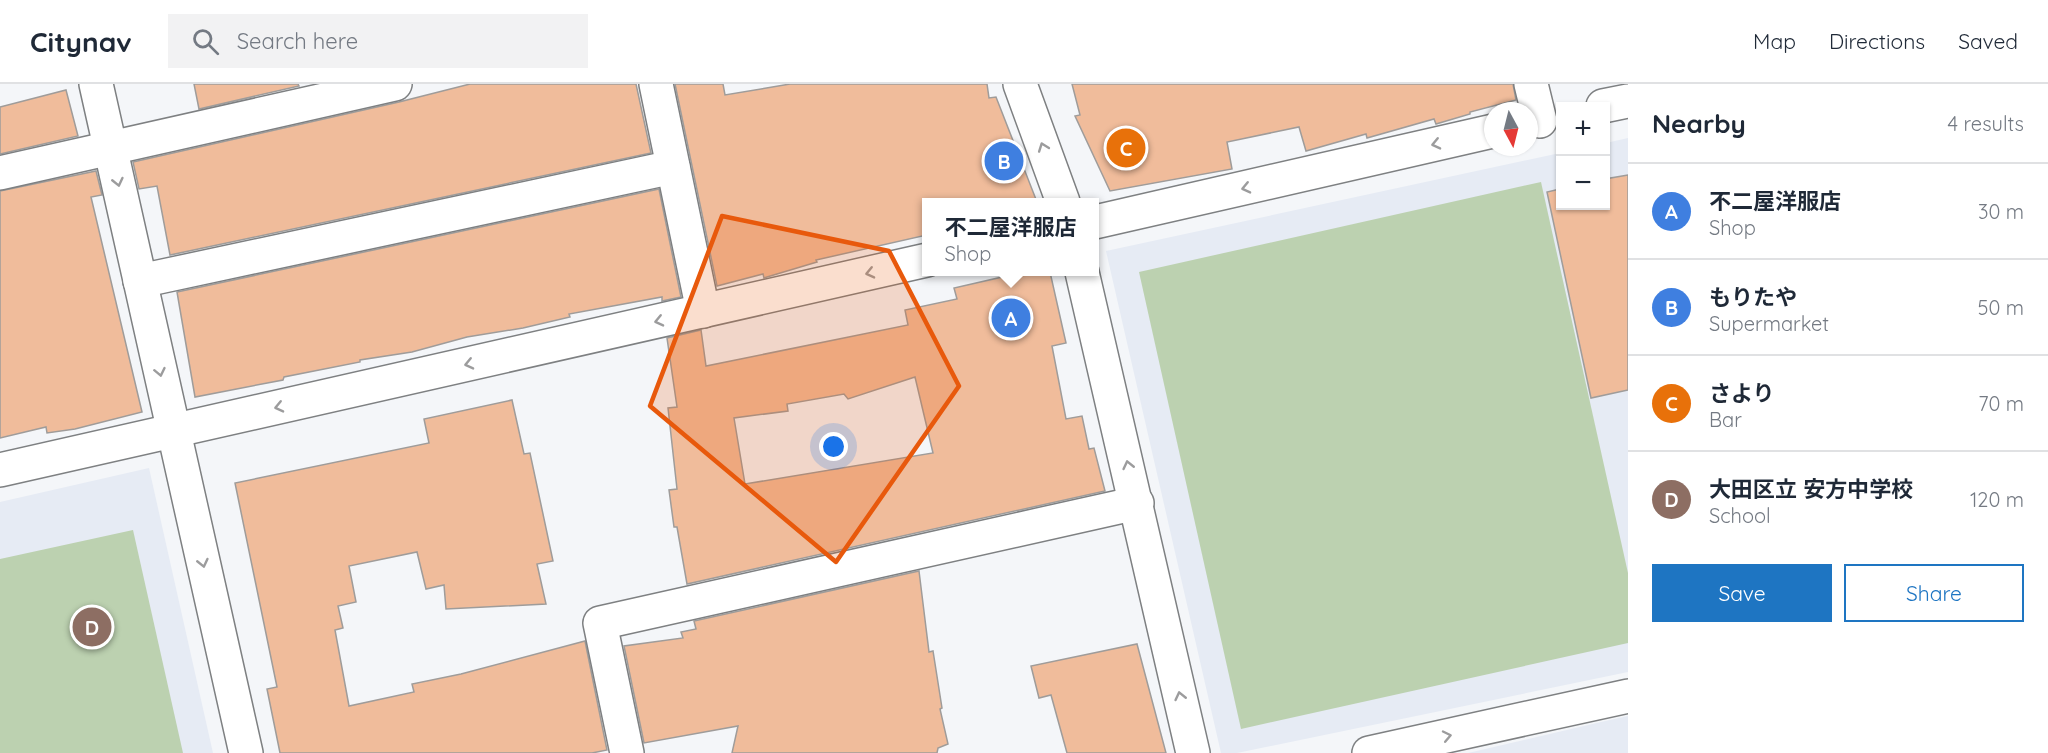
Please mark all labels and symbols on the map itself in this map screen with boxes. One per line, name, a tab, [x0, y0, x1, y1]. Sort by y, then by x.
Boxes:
north arrow	[1484, 102, 1538, 156]
pin: C	[1106, 126, 1146, 170]
one-way arrow	[1431, 137, 1441, 150]
pin: B	[984, 138, 1024, 184]
one-way arrow	[1037, 143, 1050, 153]
one-way arrow	[111, 177, 124, 187]
one-way arrow	[1241, 180, 1251, 193]
one-way arrow	[865, 266, 875, 279]
pin: A	[992, 296, 1030, 340]
one-way arrow	[655, 313, 665, 326]
one-way arrow	[464, 356, 474, 369]
one-way arrow	[153, 367, 166, 377]
one-way arrow	[274, 399, 284, 412]
your location	[819, 432, 848, 461]
one-way arrow	[1122, 460, 1135, 470]
one-way arrow	[195, 558, 208, 568]
pin: D	[72, 604, 112, 650]
one-way arrow	[1174, 691, 1187, 701]
one-way arrow	[1442, 730, 1452, 743]

